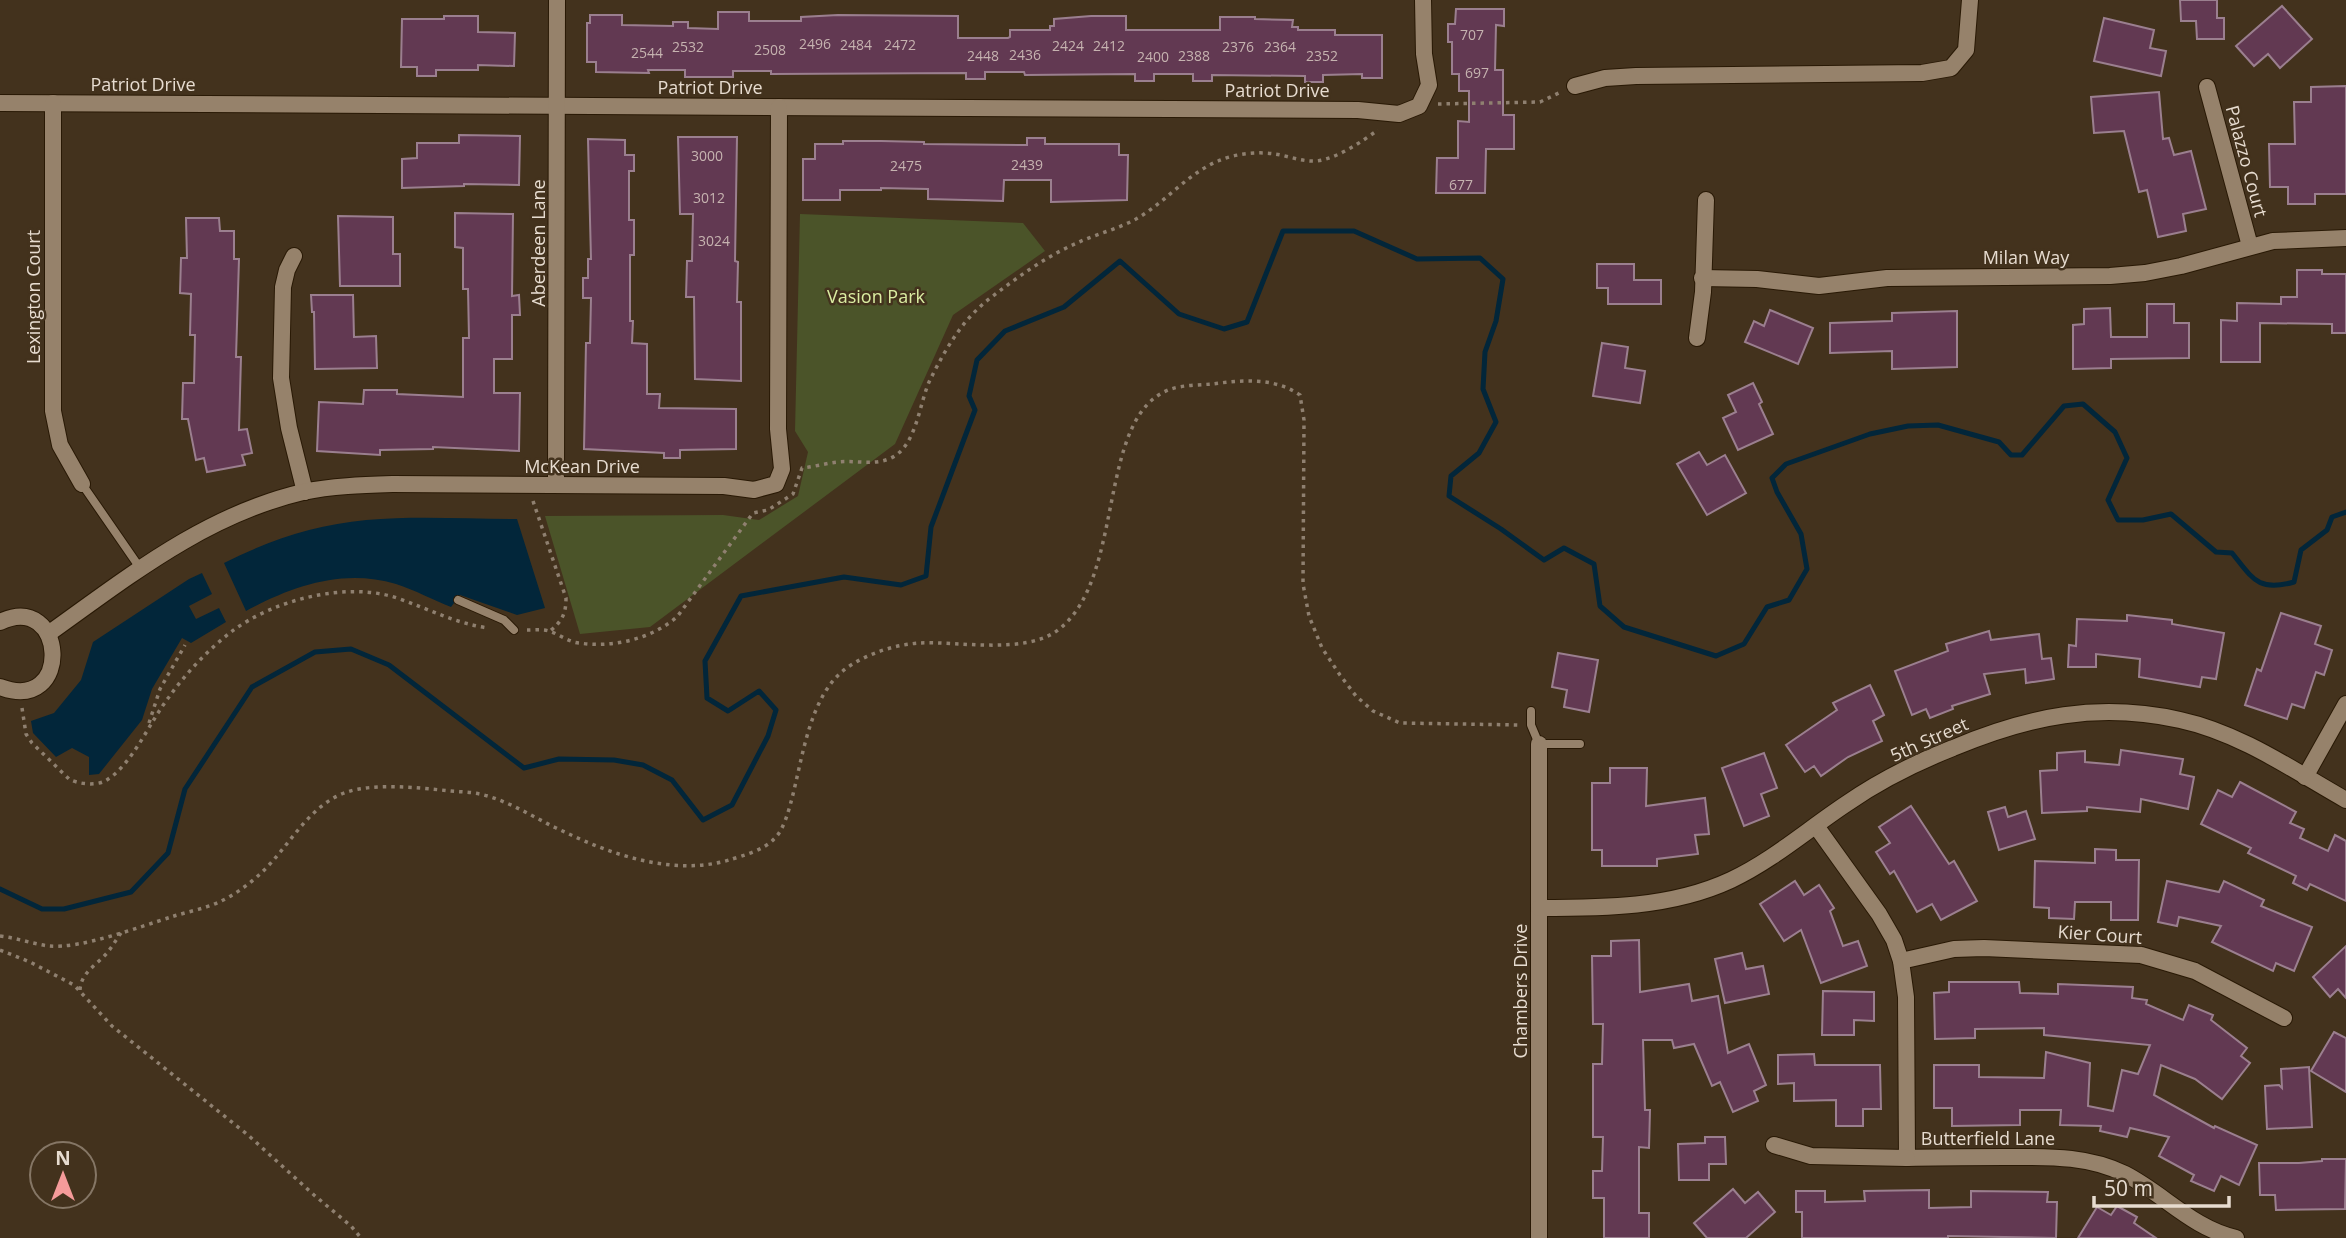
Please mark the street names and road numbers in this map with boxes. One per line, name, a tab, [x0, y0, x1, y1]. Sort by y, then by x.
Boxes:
street label: Patriot Drive	[90, 72, 196, 96]
street label: Patriot Drive	[657, 75, 763, 99]
street label: Patriot Drive	[1224, 78, 1330, 102]
street label: Palazzo Court	[2221, 102, 2273, 220]
street label: Aberdeen Lane	[526, 179, 550, 307]
street label: Lexington Court	[21, 230, 45, 364]
street label: Milan Way	[1983, 245, 2070, 269]
street label: McKean Drive	[524, 454, 640, 478]
street label: 5th Street	[1886, 711, 1972, 767]
street label: Kier Court	[2057, 919, 2143, 949]
street label: Chambers Drive	[1508, 924, 1532, 1058]
street label: Butterfield Lane	[1921, 1126, 2055, 1150]

